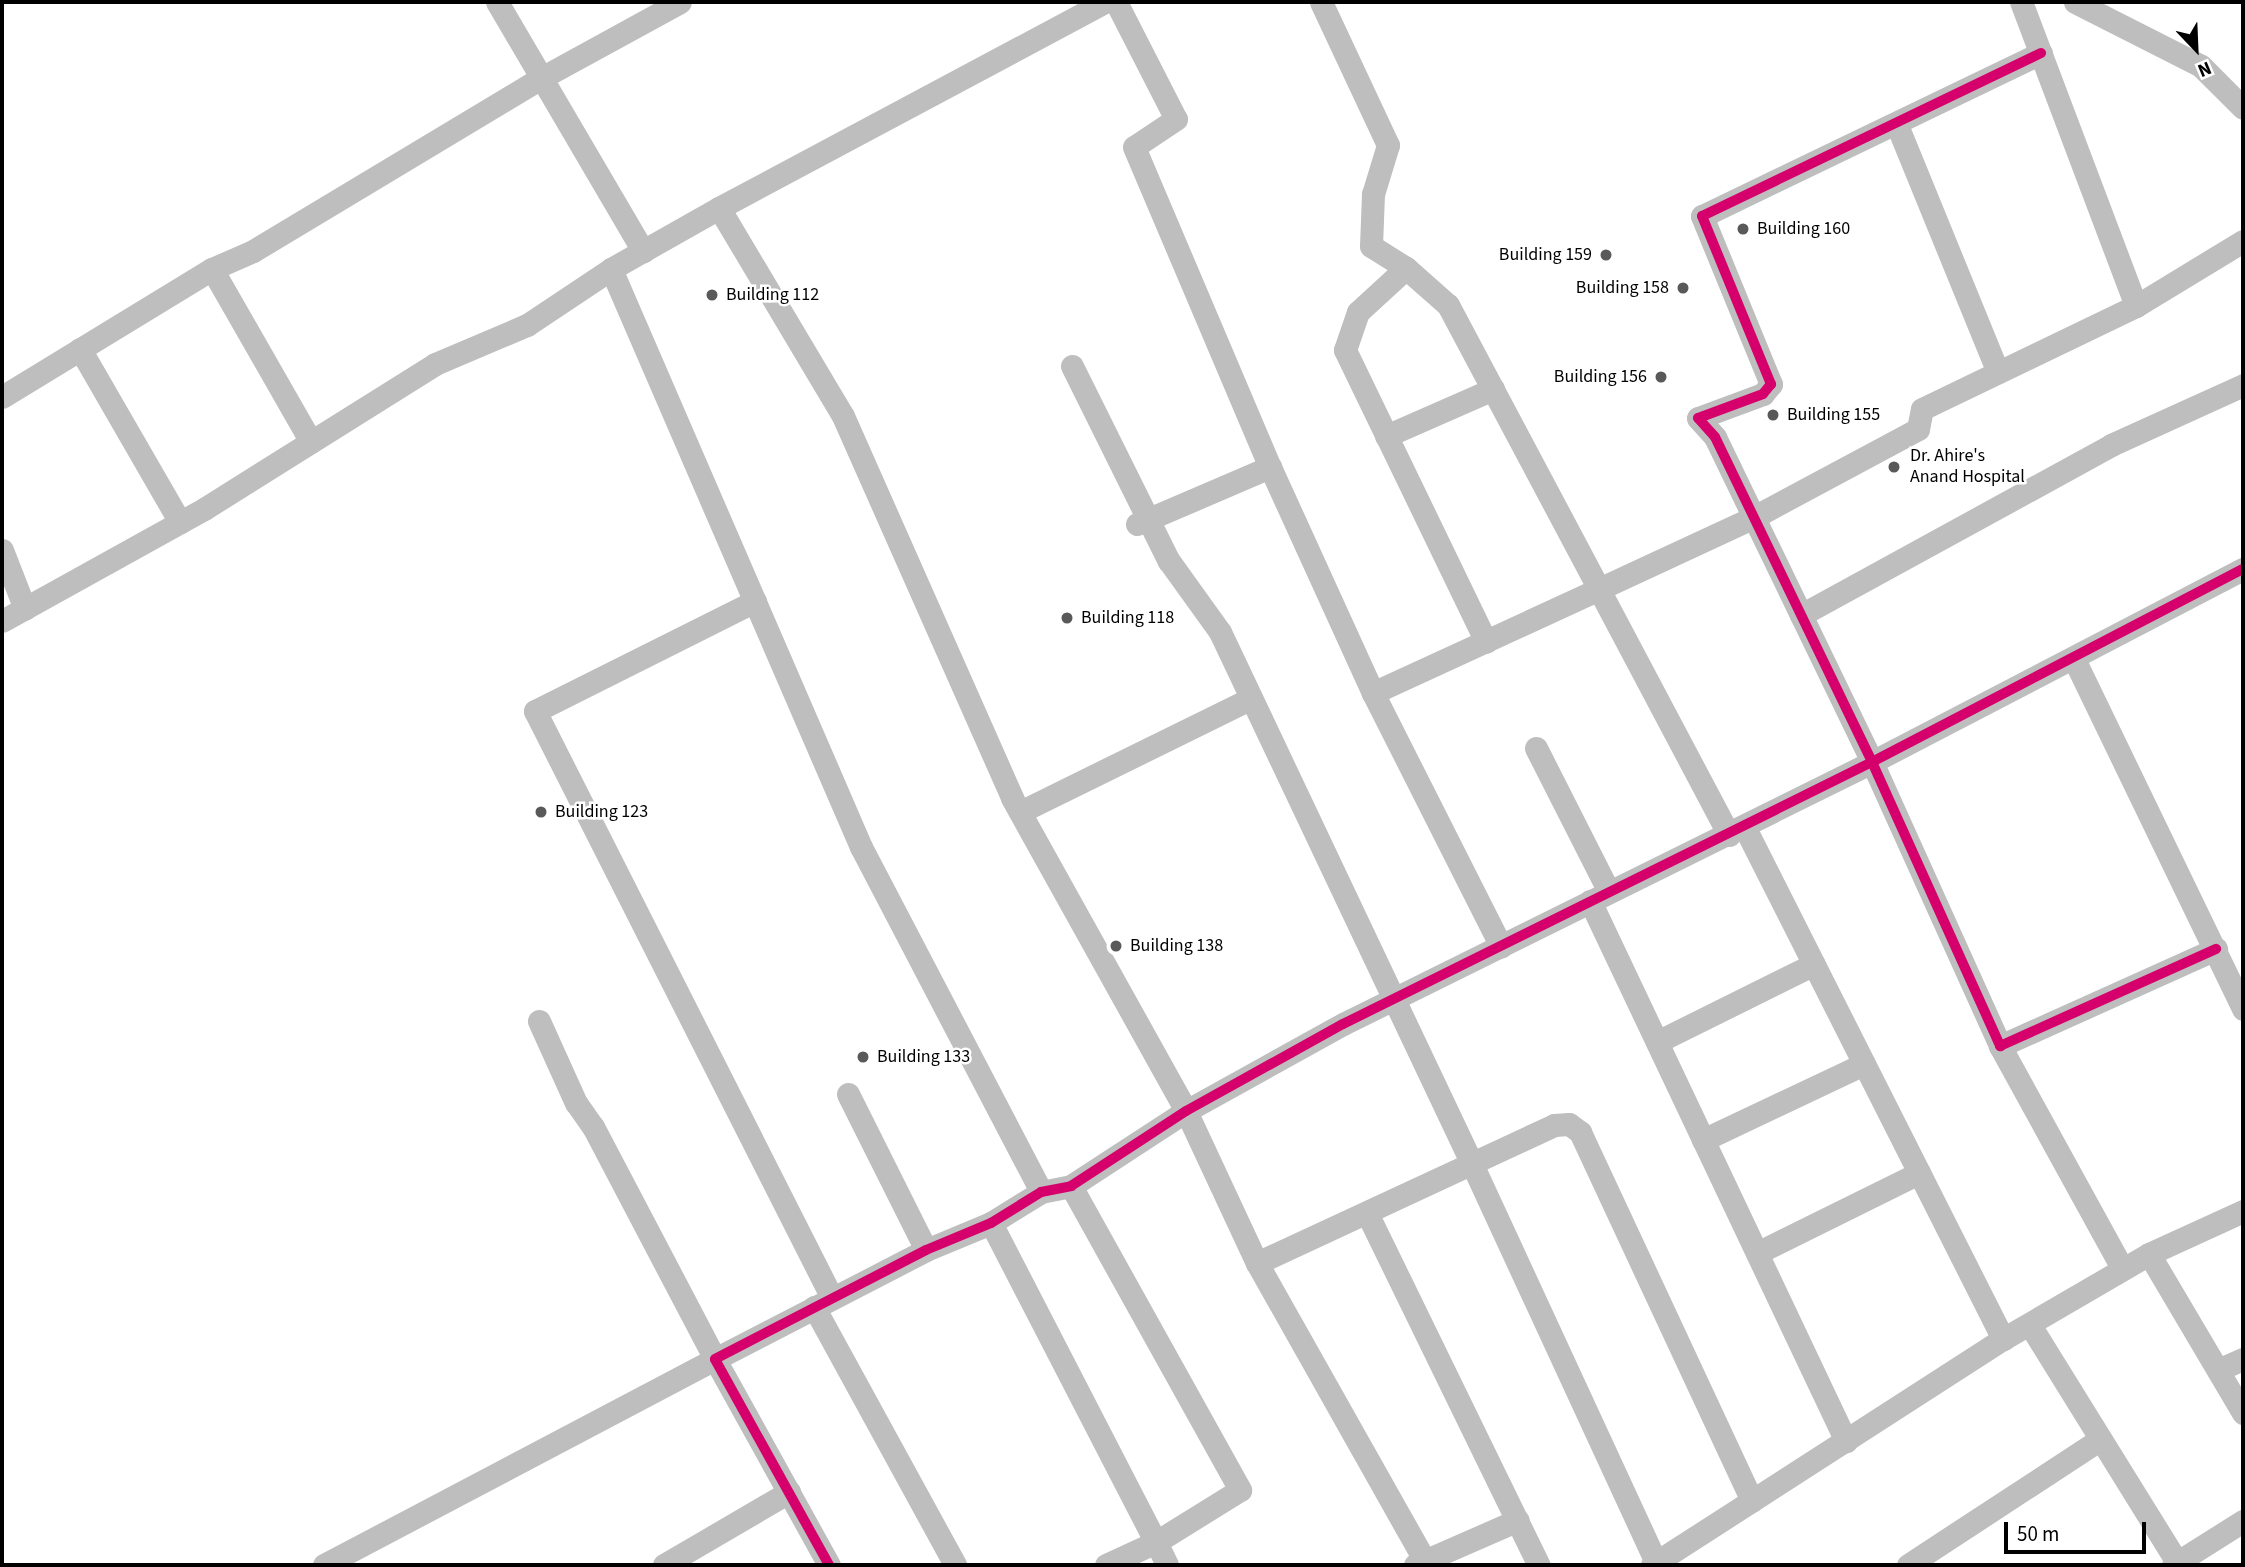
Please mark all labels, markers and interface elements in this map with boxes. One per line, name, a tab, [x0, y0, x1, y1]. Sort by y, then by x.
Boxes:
north arrow	[2161, 14, 2231, 84]
text: N	[2193, 54, 2216, 84]
place label: Building 160	[1757, 218, 1850, 240]
marker: Building 160	[1735, 221, 1751, 237]
place label: Building 159	[1499, 244, 1592, 266]
marker: Building 159	[1598, 247, 1614, 263]
place label: Building 158	[1576, 277, 1669, 299]
marker: Building 158	[1675, 280, 1691, 296]
place label: Building 112	[726, 284, 819, 306]
marker: Building 112	[704, 287, 720, 303]
place label: Building 156	[1554, 366, 1647, 388]
marker: Building 156	[1653, 369, 1669, 385]
place label: Building 155	[1787, 404, 1880, 426]
marker: Building 155	[1765, 407, 1781, 423]
place label: Dr. Ahire's Anand Hospital	[1910, 446, 2025, 489]
marker: Dr. Ahire's Anand Hospital	[1884, 457, 1904, 477]
place label: Building 118	[1081, 607, 1174, 629]
marker: Building 118	[1059, 610, 1075, 626]
place label: Building 123	[555, 801, 648, 823]
marker: Building 123	[533, 804, 549, 820]
place label: Building 138	[1130, 935, 1223, 957]
marker: Building 138	[1108, 938, 1124, 954]
place label: Building 133	[877, 1046, 970, 1068]
marker: Building 133	[855, 1049, 871, 1065]
scale bar	[2007, 1508, 2149, 1552]
text: 50 m	[2017, 1519, 2059, 1549]

